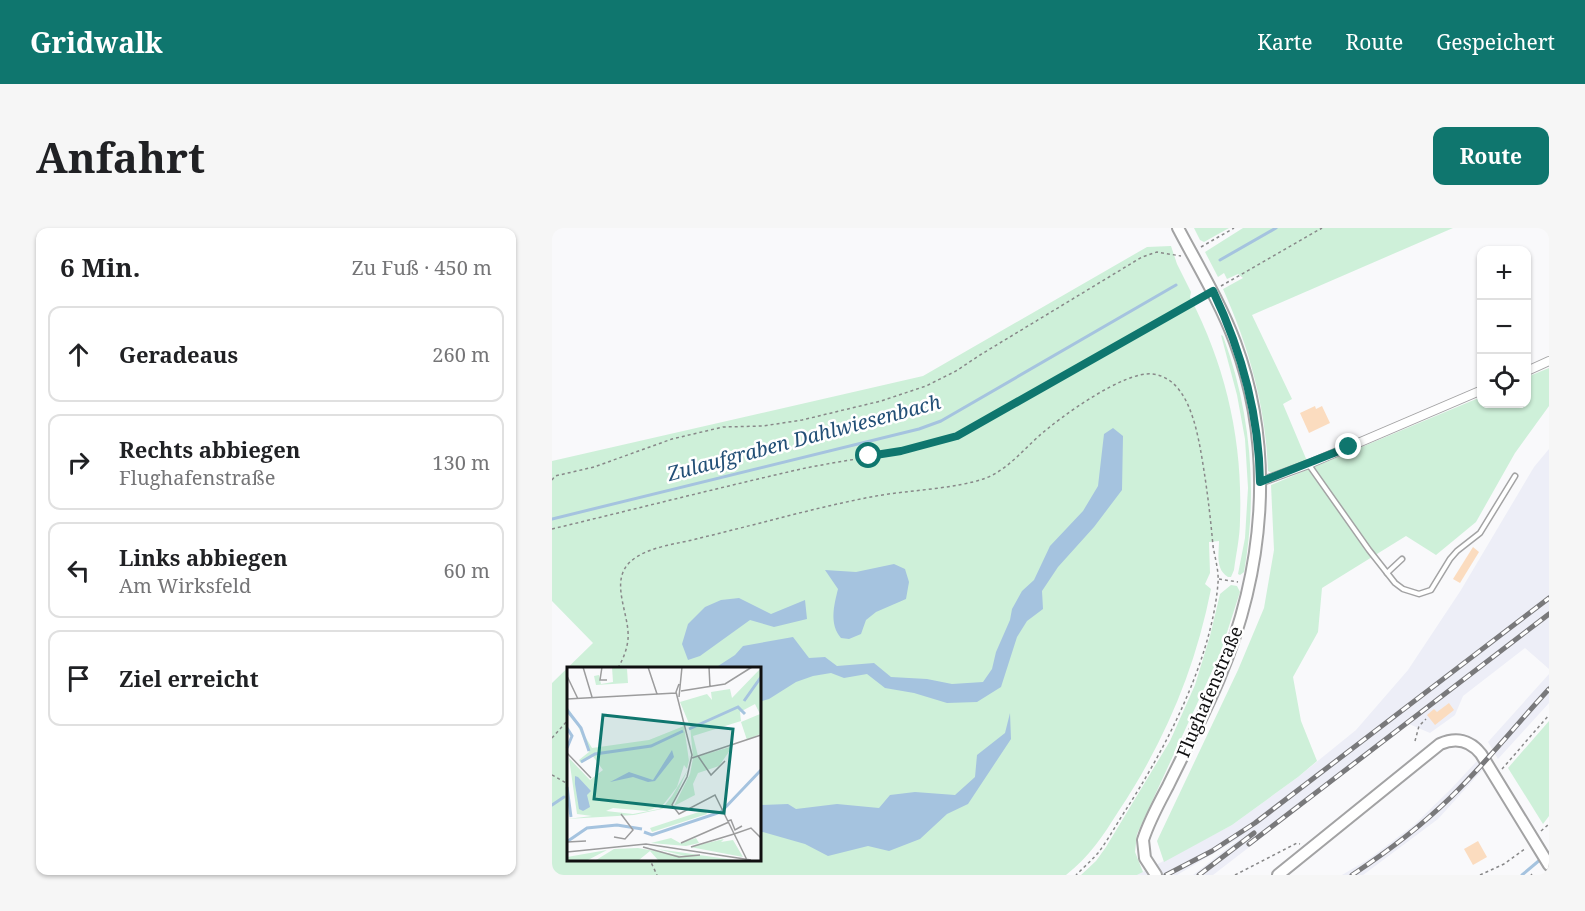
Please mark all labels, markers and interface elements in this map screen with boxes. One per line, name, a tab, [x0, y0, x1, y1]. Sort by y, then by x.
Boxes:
text: Gridwalk	[30, 23, 163, 61]
text: Karte	[1257, 28, 1312, 56]
text: Route	[1345, 28, 1403, 56]
text: Gespeichert	[1436, 28, 1555, 56]
button: Route	[1433, 127, 1549, 185]
text: Anfahrt	[36, 128, 205, 185]
map controls	[1477, 246, 1531, 408]
button: +	[1477, 246, 1531, 300]
text: 6 Min.	[60, 249, 140, 285]
text: Zu Fuß · 450 m	[352, 254, 492, 281]
button: −	[1477, 300, 1531, 354]
icon: ahead	[62, 338, 95, 371]
text: Geradeaus	[119, 339, 238, 369]
text: 260 m	[432, 341, 490, 368]
button: locate	[1477, 354, 1531, 408]
water label: Zulaufgraben Dahlwiesenbach	[663, 388, 944, 487]
route end	[1335, 433, 1361, 459]
text: Rechts abbiegen	[119, 434, 300, 464]
route start	[855, 442, 881, 468]
icon: right	[62, 446, 95, 479]
text: 130 m	[432, 449, 490, 476]
text: Flughafenstraße	[119, 464, 275, 491]
text: Links abbiegen	[119, 542, 288, 572]
icon: left	[62, 554, 95, 587]
text: 60 m	[444, 557, 490, 584]
text: Am Wirksfeld	[119, 572, 251, 599]
street label: Flughafenstraße	[1171, 622, 1248, 761]
icon: arrive	[62, 662, 95, 695]
text: Ziel erreicht	[119, 663, 259, 693]
inset map	[567, 667, 760, 860]

